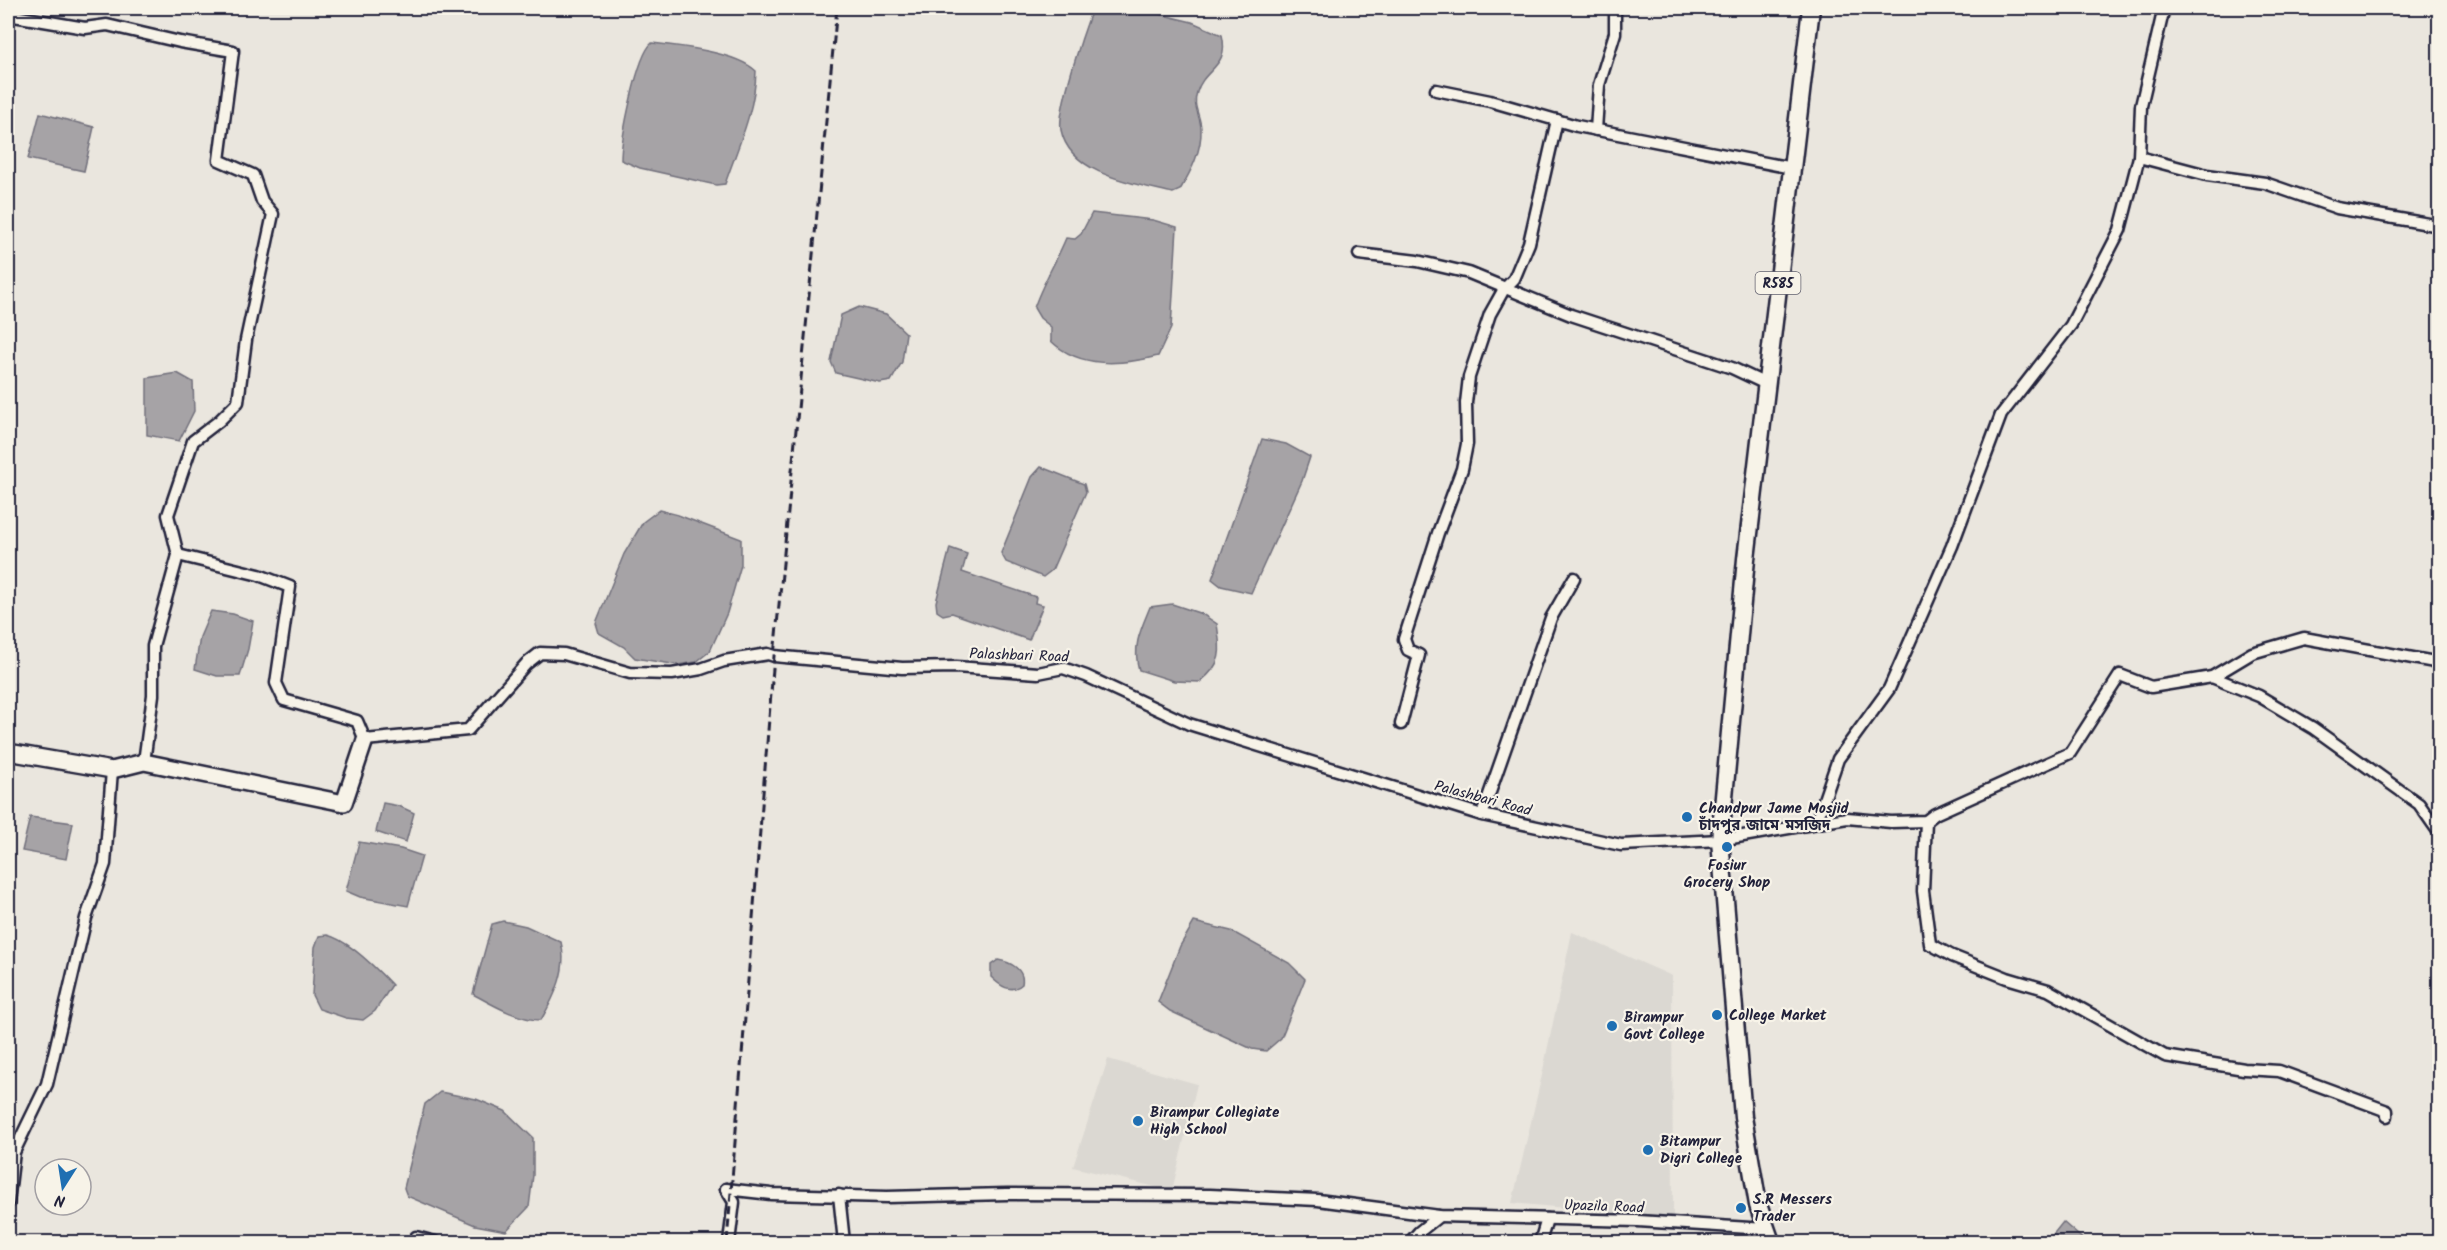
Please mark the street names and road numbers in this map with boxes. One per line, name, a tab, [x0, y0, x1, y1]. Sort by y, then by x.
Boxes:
road number: R585	[1756, 272, 1800, 294]
street label: Palashbari Road	[969, 642, 1070, 670]
street label: Palashbari Road	[1431, 774, 1535, 824]
street label: Upazila Road	[1563, 1194, 1645, 1220]

